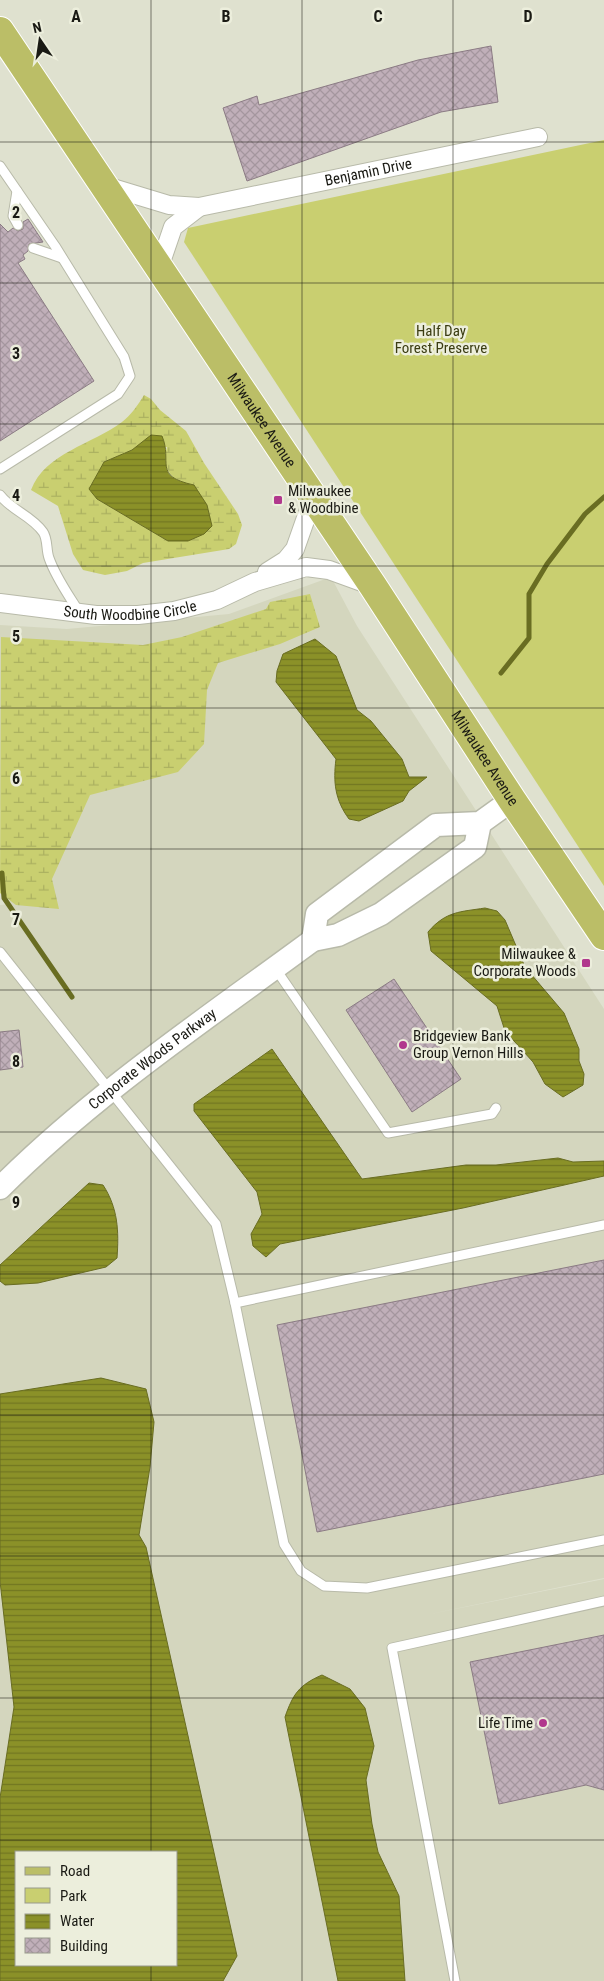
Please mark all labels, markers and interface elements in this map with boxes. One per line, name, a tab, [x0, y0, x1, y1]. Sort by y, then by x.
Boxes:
text: A	[71, 7, 81, 26]
text: B	[222, 7, 231, 26]
text: C	[373, 7, 383, 26]
text: D	[523, 7, 533, 26]
north arrow	[15, 15, 65, 65]
text: N	[31, 19, 43, 36]
street label: Benjamin Drive	[323, 154, 414, 190]
text: 2	[12, 203, 20, 222]
park label: Half Day Forest Preserve	[395, 322, 487, 357]
text: 3	[12, 344, 20, 363]
street label: Milwaukee Avenue	[224, 370, 300, 471]
place label: Milwaukee & Woodbine	[288, 482, 358, 517]
text: 4	[12, 486, 20, 505]
marker: Milwaukee & Woodbine	[272, 494, 284, 506]
street label: South Woodbine Circle	[62, 597, 198, 624]
text: 5	[12, 627, 20, 646]
street label: Milwaukee Avenue	[447, 707, 522, 809]
text: 6	[12, 769, 20, 788]
text: 7	[12, 910, 20, 929]
place label: Milwaukee & Corporate Woods	[474, 945, 577, 980]
marker: Milwaukee & Corporate Woods	[580, 957, 592, 969]
street label: Corporate Woods Parkway	[85, 1004, 220, 1113]
place label: Bridgeview Bank Group Vernon Hills	[413, 1027, 524, 1062]
marker: Bridgeview Bank Group Vernon Hills	[397, 1039, 409, 1051]
text: 8	[12, 1052, 20, 1071]
text: 9	[12, 1193, 20, 1212]
place label: Life Time	[478, 1714, 533, 1732]
marker: Life Time	[537, 1717, 549, 1729]
legend	[15, 1851, 178, 1966]
text: Road	[60, 1862, 90, 1880]
text: Park	[60, 1887, 87, 1905]
text: Water	[60, 1912, 95, 1930]
text: Building	[60, 1937, 108, 1955]

